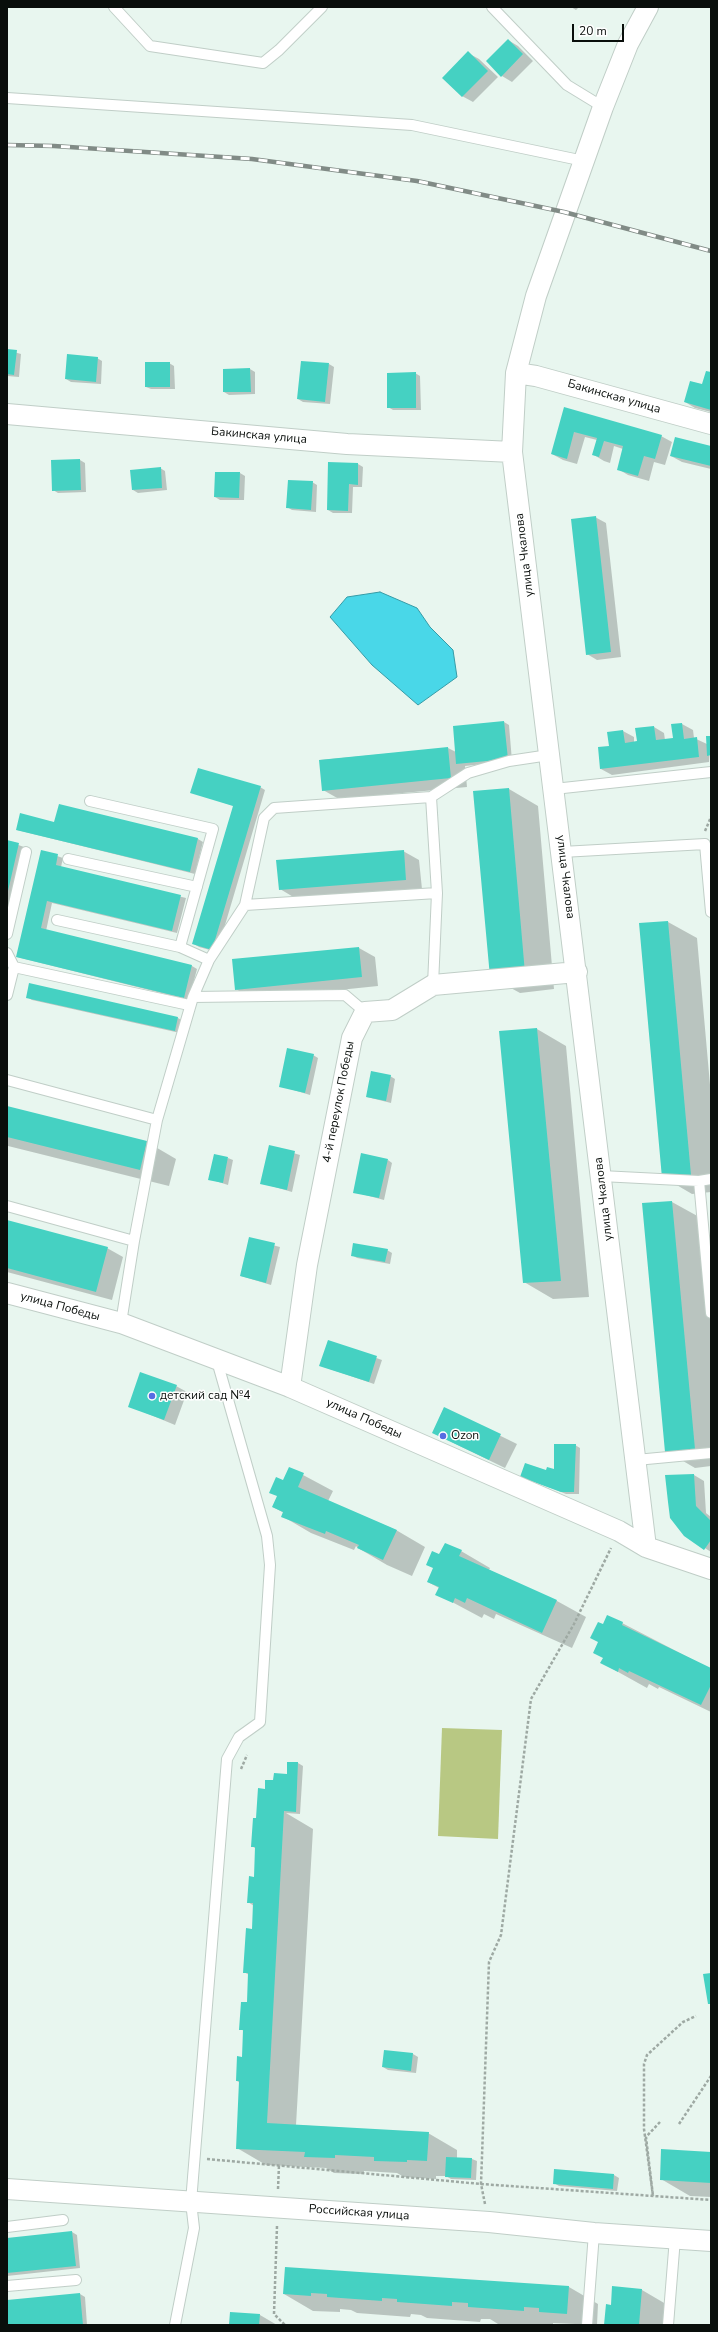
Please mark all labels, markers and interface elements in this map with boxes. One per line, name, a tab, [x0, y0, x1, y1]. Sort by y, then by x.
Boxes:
scale bar	[574, 16, 626, 42]
text: 20 m	[579, 23, 607, 39]
street label: Бакинская улица	[566, 377, 662, 417]
street label: Бакинская улица	[210, 425, 308, 447]
street label: улица Чкалова	[513, 512, 537, 598]
street label: улица Чкалова	[553, 834, 577, 920]
street label: 4-й переулок Победы	[320, 1040, 358, 1164]
street label: улица Чкалова	[592, 1156, 616, 1242]
street label: улица Победы	[19, 1289, 101, 1325]
place label: детский сад №4	[160, 1389, 250, 1403]
marker: детский сад №4	[147, 1391, 157, 1401]
street label: улица Победы	[324, 1396, 404, 1442]
place label: Ozon	[451, 1429, 479, 1443]
marker: Ozon	[438, 1431, 448, 1441]
street label: Российская улица	[308, 2202, 410, 2224]

